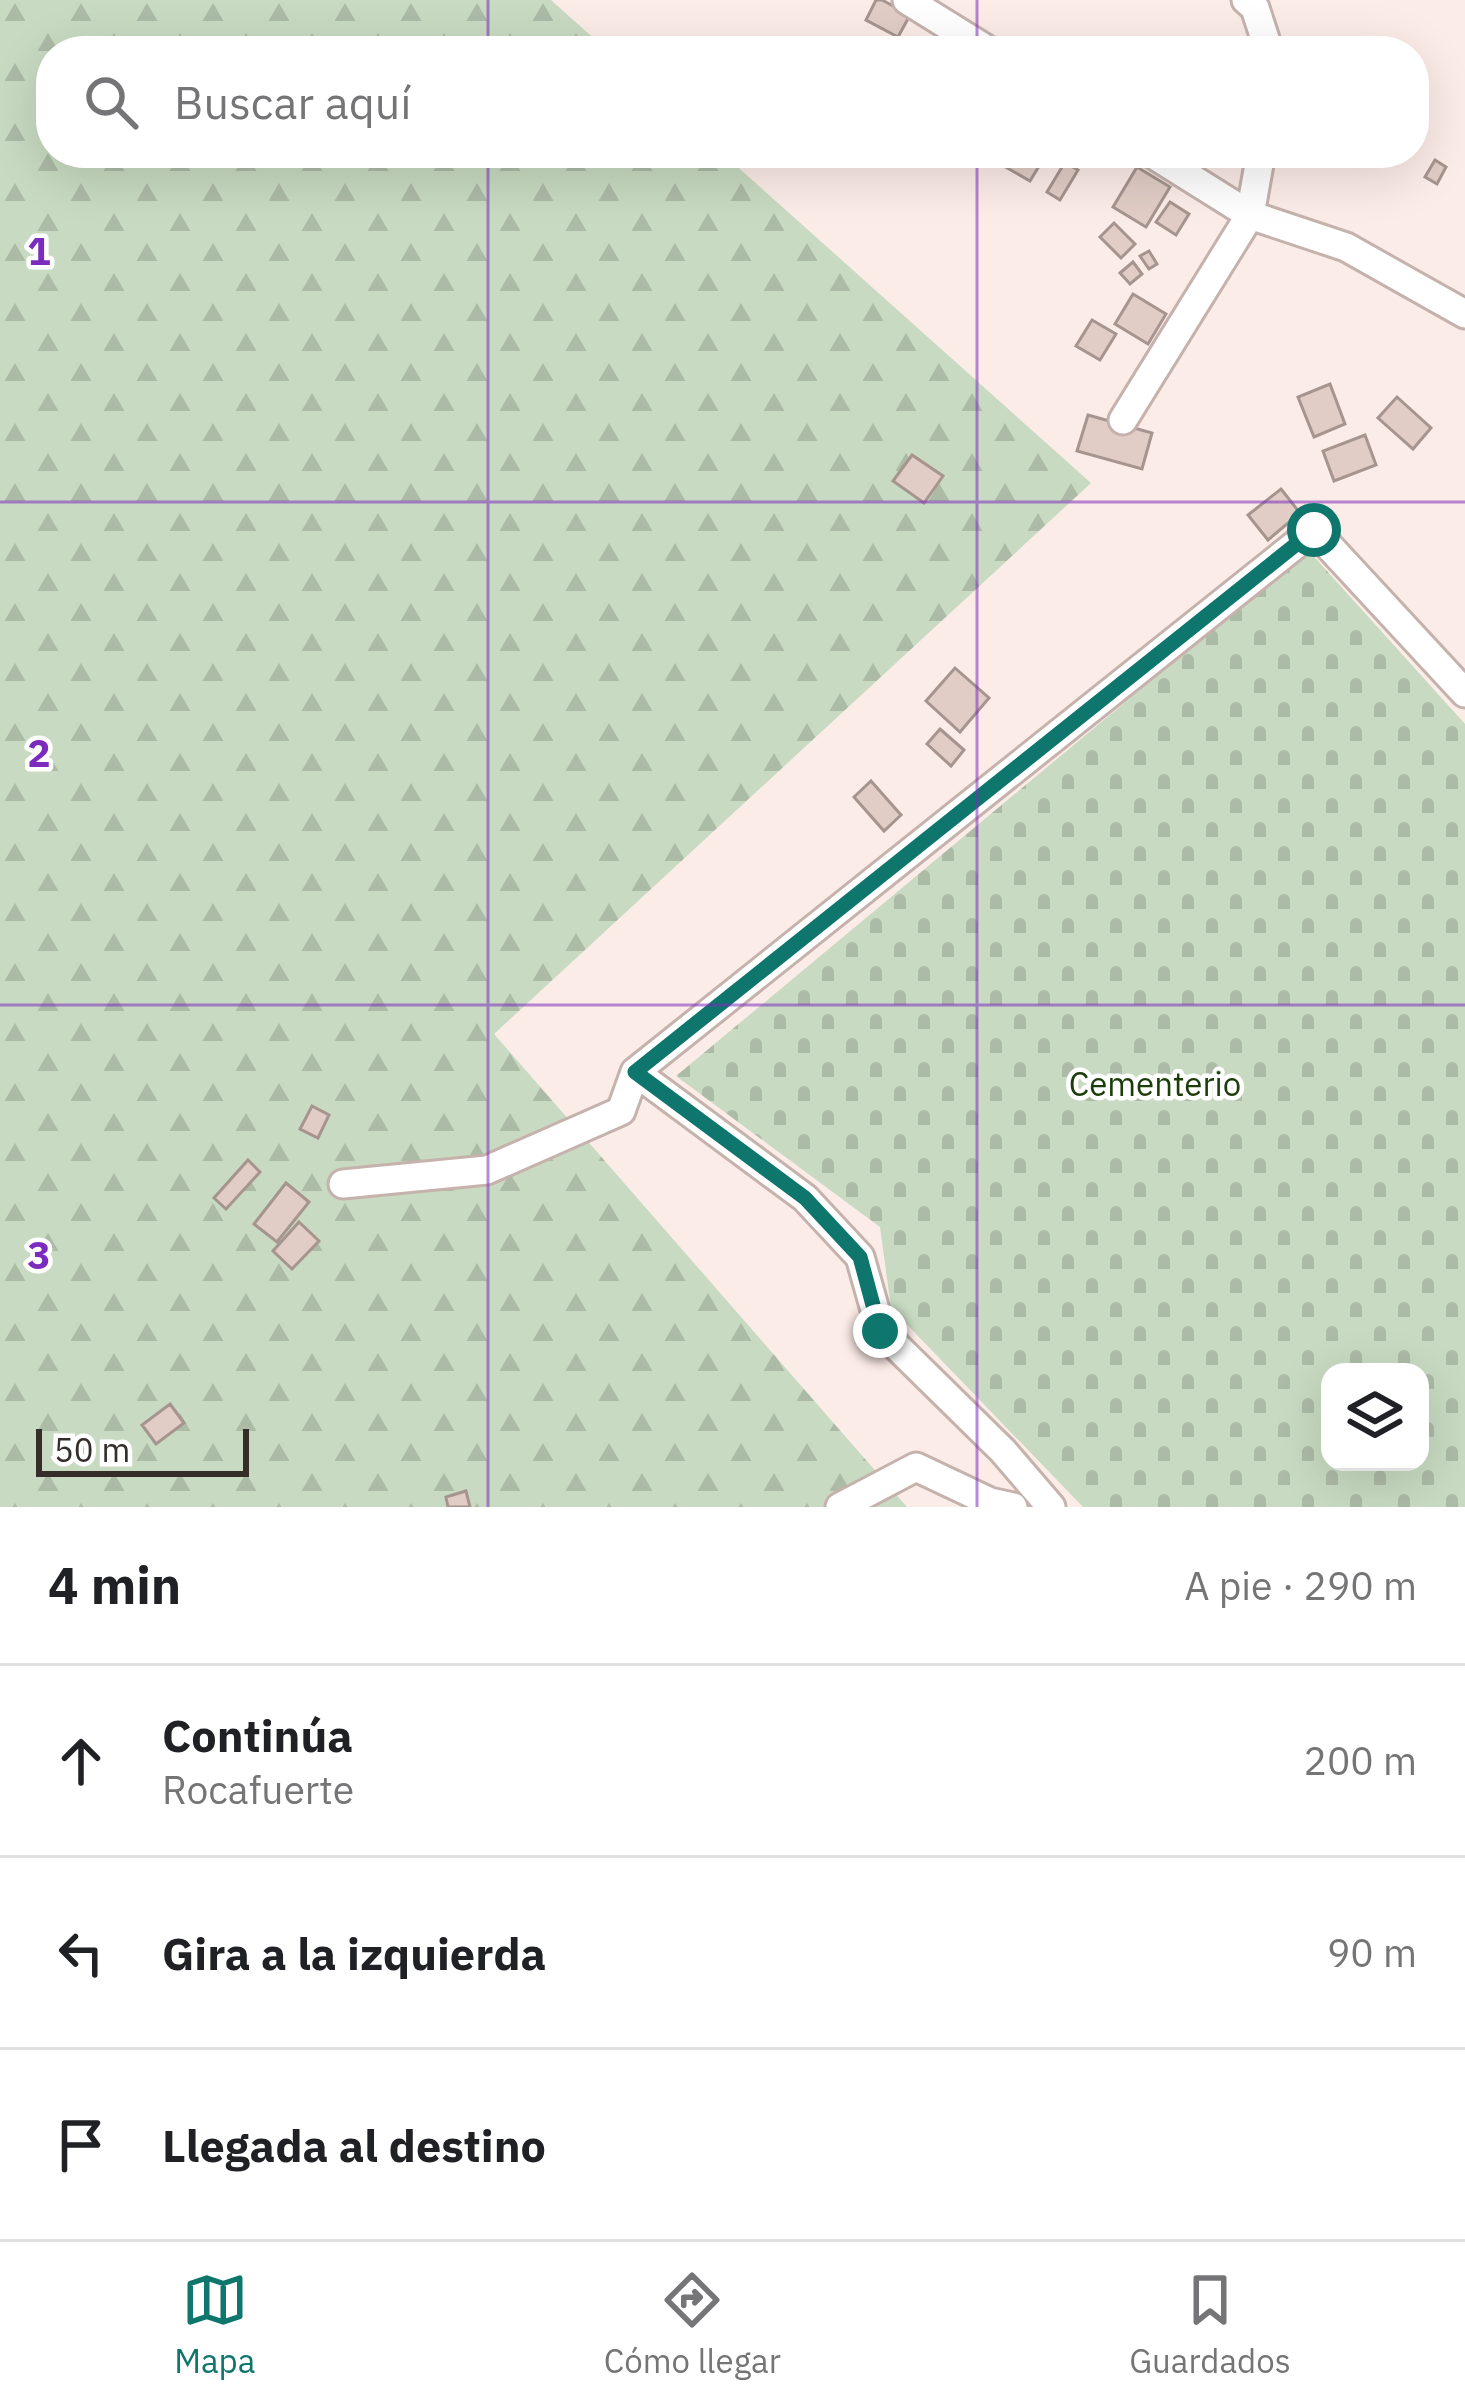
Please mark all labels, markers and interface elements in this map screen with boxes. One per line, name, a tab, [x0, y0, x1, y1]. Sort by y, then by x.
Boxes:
search box	[36, 36, 1429, 168]
icon: search	[78, 69, 144, 135]
text: Buscar aquí	[174, 73, 412, 131]
text: 1	[27, 225, 51, 276]
route start	[1287, 503, 1341, 557]
text: 2	[27, 727, 51, 778]
park label: Cementerio	[1069, 1062, 1241, 1105]
text: 3	[27, 1229, 51, 1280]
route end	[853, 1304, 907, 1358]
map controls	[1321, 1363, 1429, 1471]
button: layers	[1321, 1363, 1429, 1471]
scale bar	[36, 1423, 249, 1476]
text: 50 m	[54, 1428, 130, 1471]
text: 4 min	[48, 1552, 181, 1618]
text: A pie · 290 m	[1184, 1560, 1417, 1611]
text: Continúa	[162, 1706, 353, 1764]
icon: ahead	[48, 1728, 114, 1794]
text: 200 m	[1304, 1735, 1417, 1786]
text: Rocafuerte	[162, 1764, 354, 1815]
icon: left	[48, 1920, 114, 1986]
text: Gira a la izquierda	[162, 1924, 546, 1982]
text: 90 m	[1327, 1927, 1417, 1978]
icon: arrive	[48, 2112, 114, 2178]
text: Llegada al destino	[162, 2116, 546, 2174]
tab: Mapa	[174, 2267, 255, 2382]
tab: Cómo llegar	[604, 2267, 781, 2382]
tab: Guardados	[1129, 2267, 1291, 2382]

